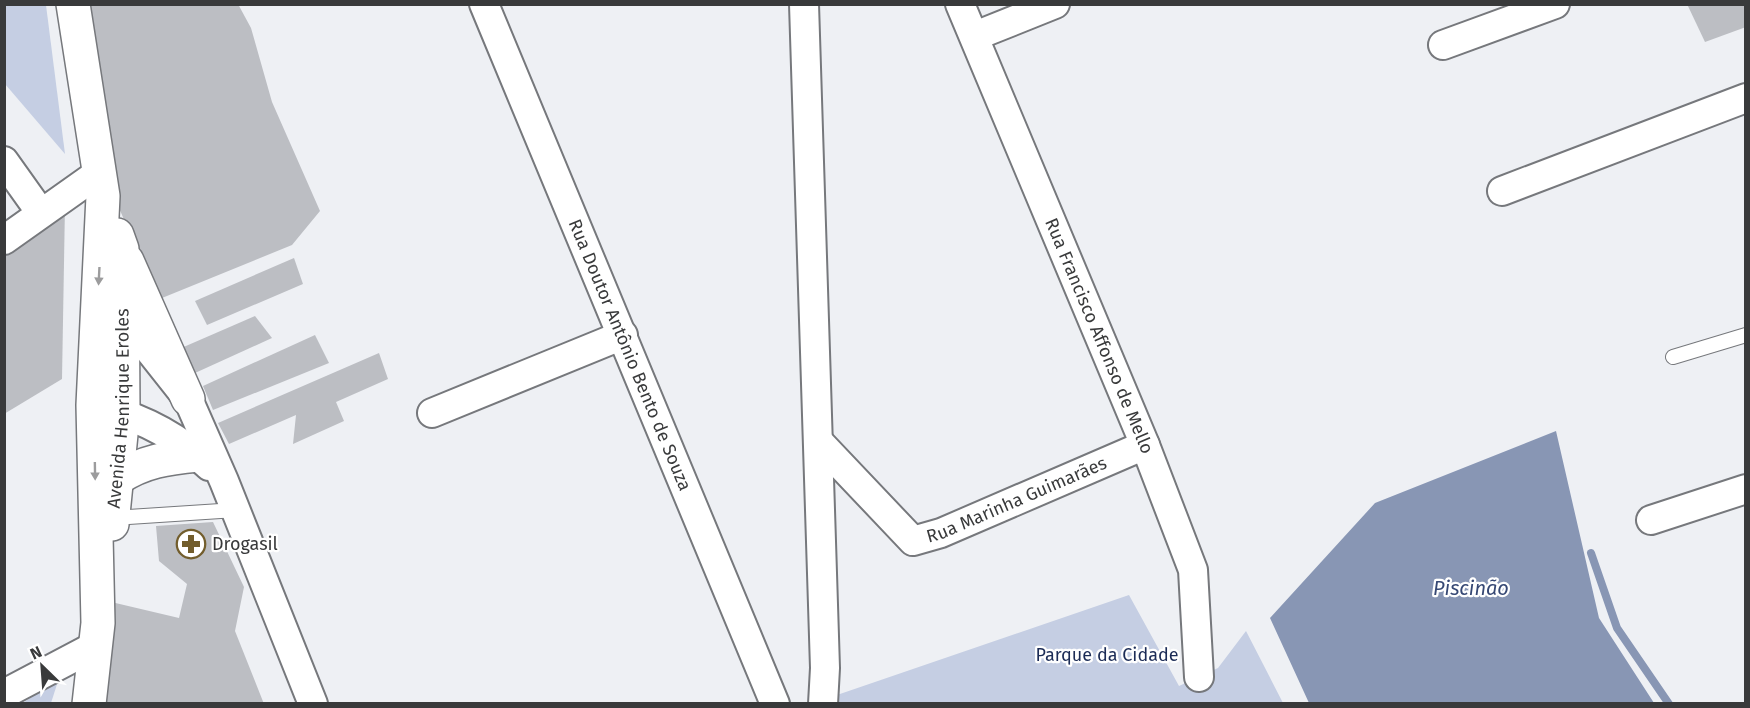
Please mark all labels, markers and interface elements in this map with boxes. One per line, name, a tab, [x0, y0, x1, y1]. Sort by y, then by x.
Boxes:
street label: Rua Francisco Affonso de Mello	[1040, 215, 1158, 457]
street label: Rua Doutor Antônio Bento de Souza	[564, 216, 696, 494]
one-way arrow	[94, 266, 104, 285]
street label: Avenida Henrique Eroles	[103, 308, 134, 509]
street label: Rua Marinha Guimarães	[924, 452, 1110, 548]
one-way arrow	[90, 461, 99, 480]
pharmacy icon: Drogasil	[175, 528, 207, 560]
place label: Drogasil	[212, 533, 278, 555]
water label: Piscinão	[1433, 576, 1509, 600]
north arrow	[12, 636, 72, 696]
text: N	[27, 642, 45, 664]
park label: Parque da Cidade	[1035, 644, 1179, 666]

